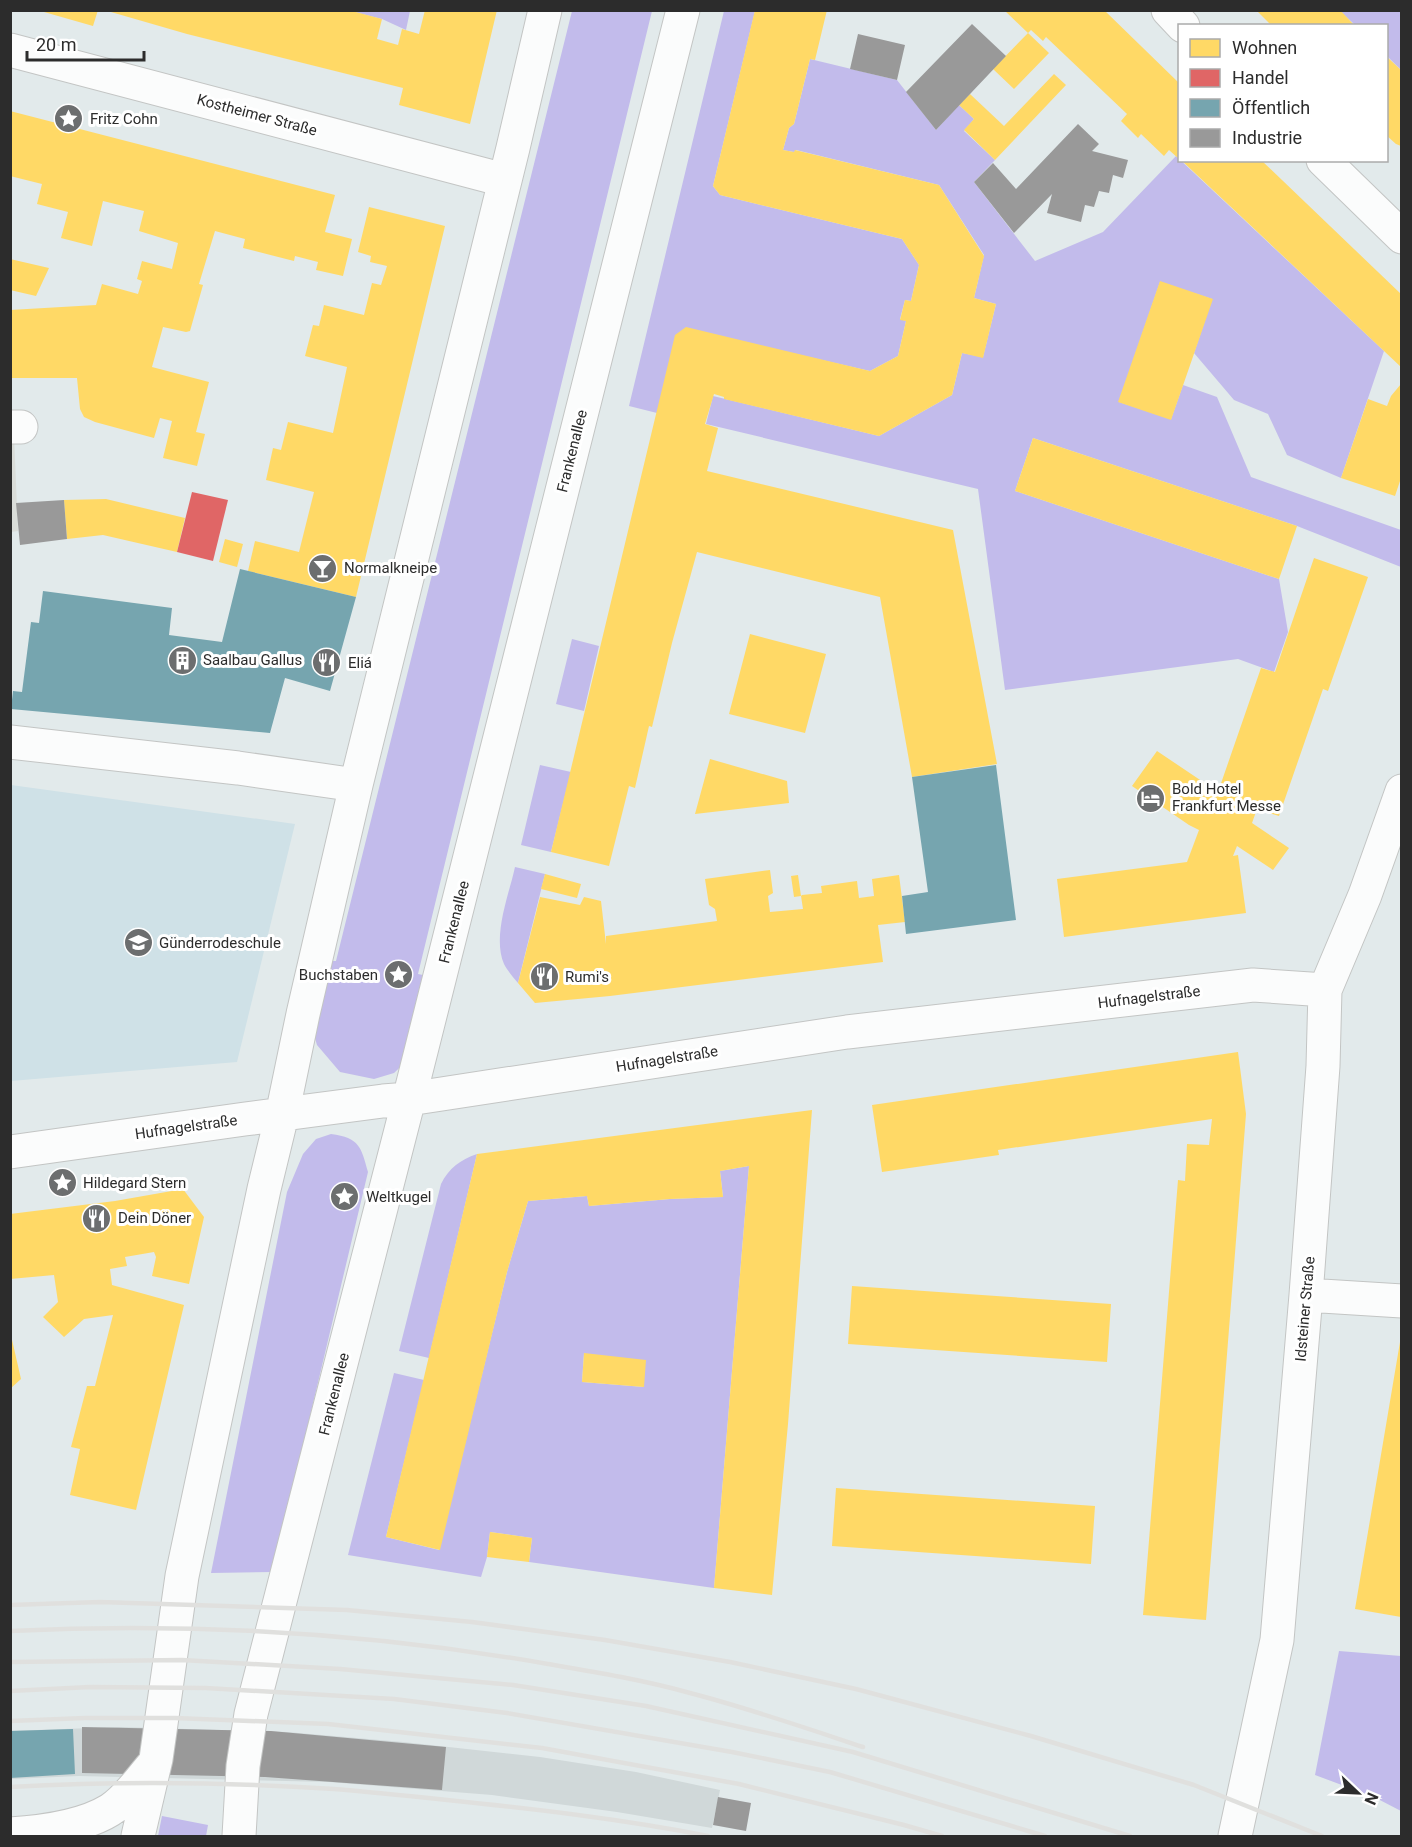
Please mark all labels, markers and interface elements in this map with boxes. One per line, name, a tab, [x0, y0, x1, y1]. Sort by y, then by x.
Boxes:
scale bar	[27, 24, 144, 62]
legend	[1178, 24, 1388, 162]
text: 20 m	[36, 34, 76, 55]
text: Wohnen	[1232, 37, 1297, 58]
text: Handel	[1232, 67, 1289, 88]
street label: Kostheimer Straße	[195, 90, 319, 140]
text: Öffentlich	[1232, 97, 1310, 118]
place icon: Fritz Cohn	[53, 103, 85, 135]
place label: Fritz Cohn	[90, 110, 158, 128]
text: Industrie	[1232, 127, 1302, 148]
street label: Frankenallee	[553, 408, 591, 494]
bar icon: Normalkneipe	[307, 552, 339, 584]
place label: Normalkneipe	[344, 559, 437, 577]
building icon: Saalbau Gallus	[166, 644, 198, 676]
restaurant icon: Eliá	[311, 647, 343, 679]
place label: Saalbau Gallus	[203, 651, 302, 669]
place label: Eliá	[348, 654, 372, 672]
place label: Bold Hotel Frankfurt Messe	[1172, 780, 1281, 815]
hotel icon: Bold Hotel Frankfurt Messe	[1135, 782, 1167, 814]
street label: Frankenallee	[435, 879, 473, 965]
school or university icon: Günderrodeschule	[122, 927, 154, 959]
place label: Günderrodeschule	[159, 934, 281, 952]
place icon: Buchstaben	[383, 959, 415, 991]
restaurant icon: Rumi's	[528, 961, 560, 993]
place label: Buchstaben	[299, 966, 378, 984]
place label: Rumi's	[565, 968, 609, 986]
street label: Hufnagelstraße	[1097, 982, 1201, 1012]
street label: Hufnagelstraße	[615, 1042, 719, 1076]
street label: Hufnagelstraße	[134, 1111, 238, 1143]
place icon: Hildegard Stern	[46, 1167, 78, 1199]
place label: Hildegard Stern	[83, 1174, 186, 1192]
place icon: Weltkugel	[329, 1181, 361, 1213]
place label: Weltkugel	[366, 1188, 432, 1206]
restaurant icon: Dein Döner	[81, 1202, 113, 1234]
place label: Dein Döner	[118, 1209, 191, 1227]
street label: Idsteiner Straße	[1291, 1256, 1319, 1362]
street label: Frankenallee	[315, 1351, 353, 1437]
north arrow	[1328, 1763, 1388, 1823]
text: N	[1360, 1790, 1382, 1808]

